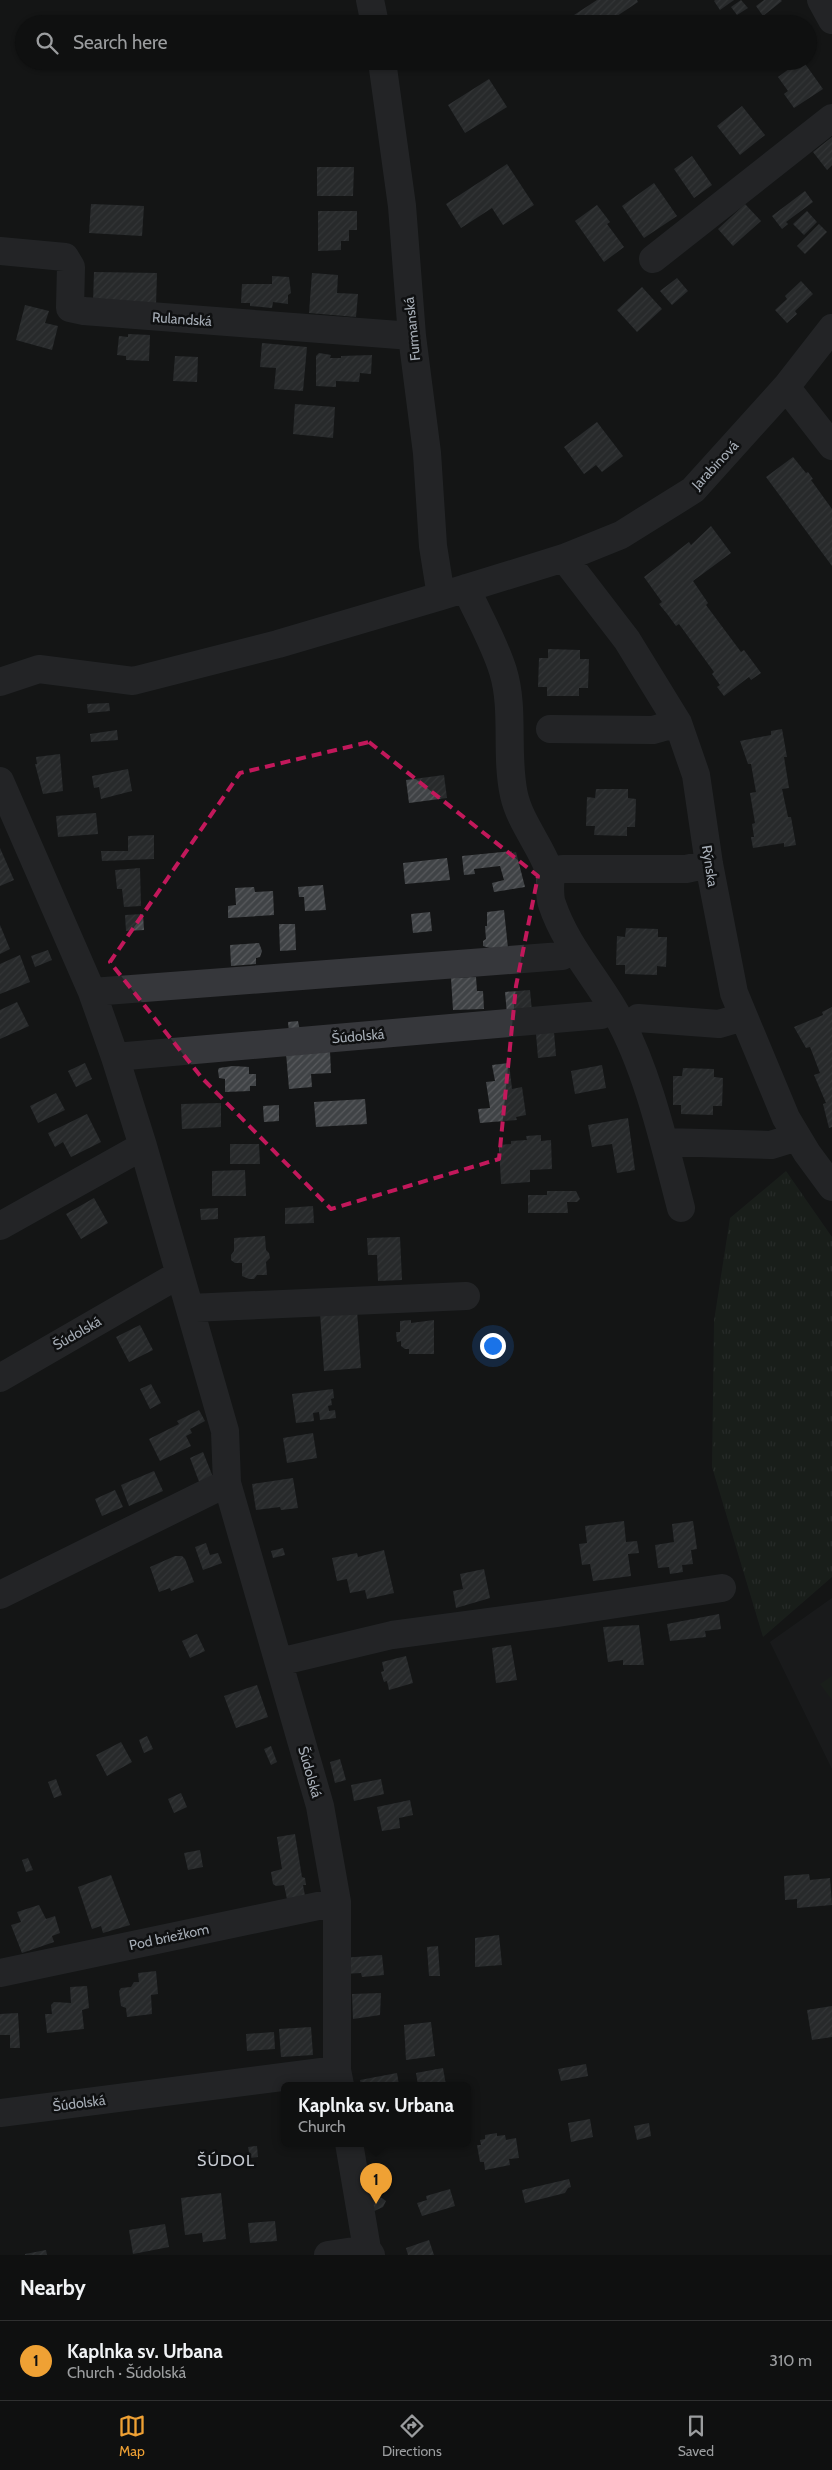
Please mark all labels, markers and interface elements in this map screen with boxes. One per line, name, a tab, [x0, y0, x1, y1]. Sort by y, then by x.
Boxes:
search box	[15, 15, 817, 70]
icon: search	[33, 29, 61, 57]
text: Search here	[73, 31, 167, 54]
street label: Furmanská	[400, 296, 424, 362]
street label: Rulandská	[151, 308, 213, 330]
street label: Jarabinová	[687, 436, 743, 494]
street label: Rýnska	[698, 844, 722, 888]
street label: Šúdolská	[331, 1025, 385, 1047]
street label: Šúdolská	[50, 1312, 105, 1354]
your location	[480, 1333, 506, 1359]
street label: Šúdolská	[294, 1744, 326, 1800]
street label: Pod briežkom	[127, 1920, 211, 1954]
popup	[281, 2082, 471, 2147]
street label: Šúdolská	[52, 2091, 107, 2115]
text: Kaplnka sv. Urbana	[298, 2094, 454, 2117]
text: Church	[298, 2117, 346, 2136]
district label: ŠÚDOL	[197, 2151, 255, 2170]
pin: 1	[360, 2163, 392, 2204]
text: Nearby	[20, 2275, 86, 2300]
text: Kaplnka sv. Urbana	[67, 2340, 223, 2363]
text: 1	[33, 2351, 39, 2370]
text: 310 m	[769, 2351, 812, 2370]
text: Church · Šúdolská	[67, 2363, 186, 2382]
tab: Map	[118, 2412, 146, 2460]
tab: Directions	[382, 2412, 442, 2460]
tab: Saved	[678, 2412, 714, 2460]

